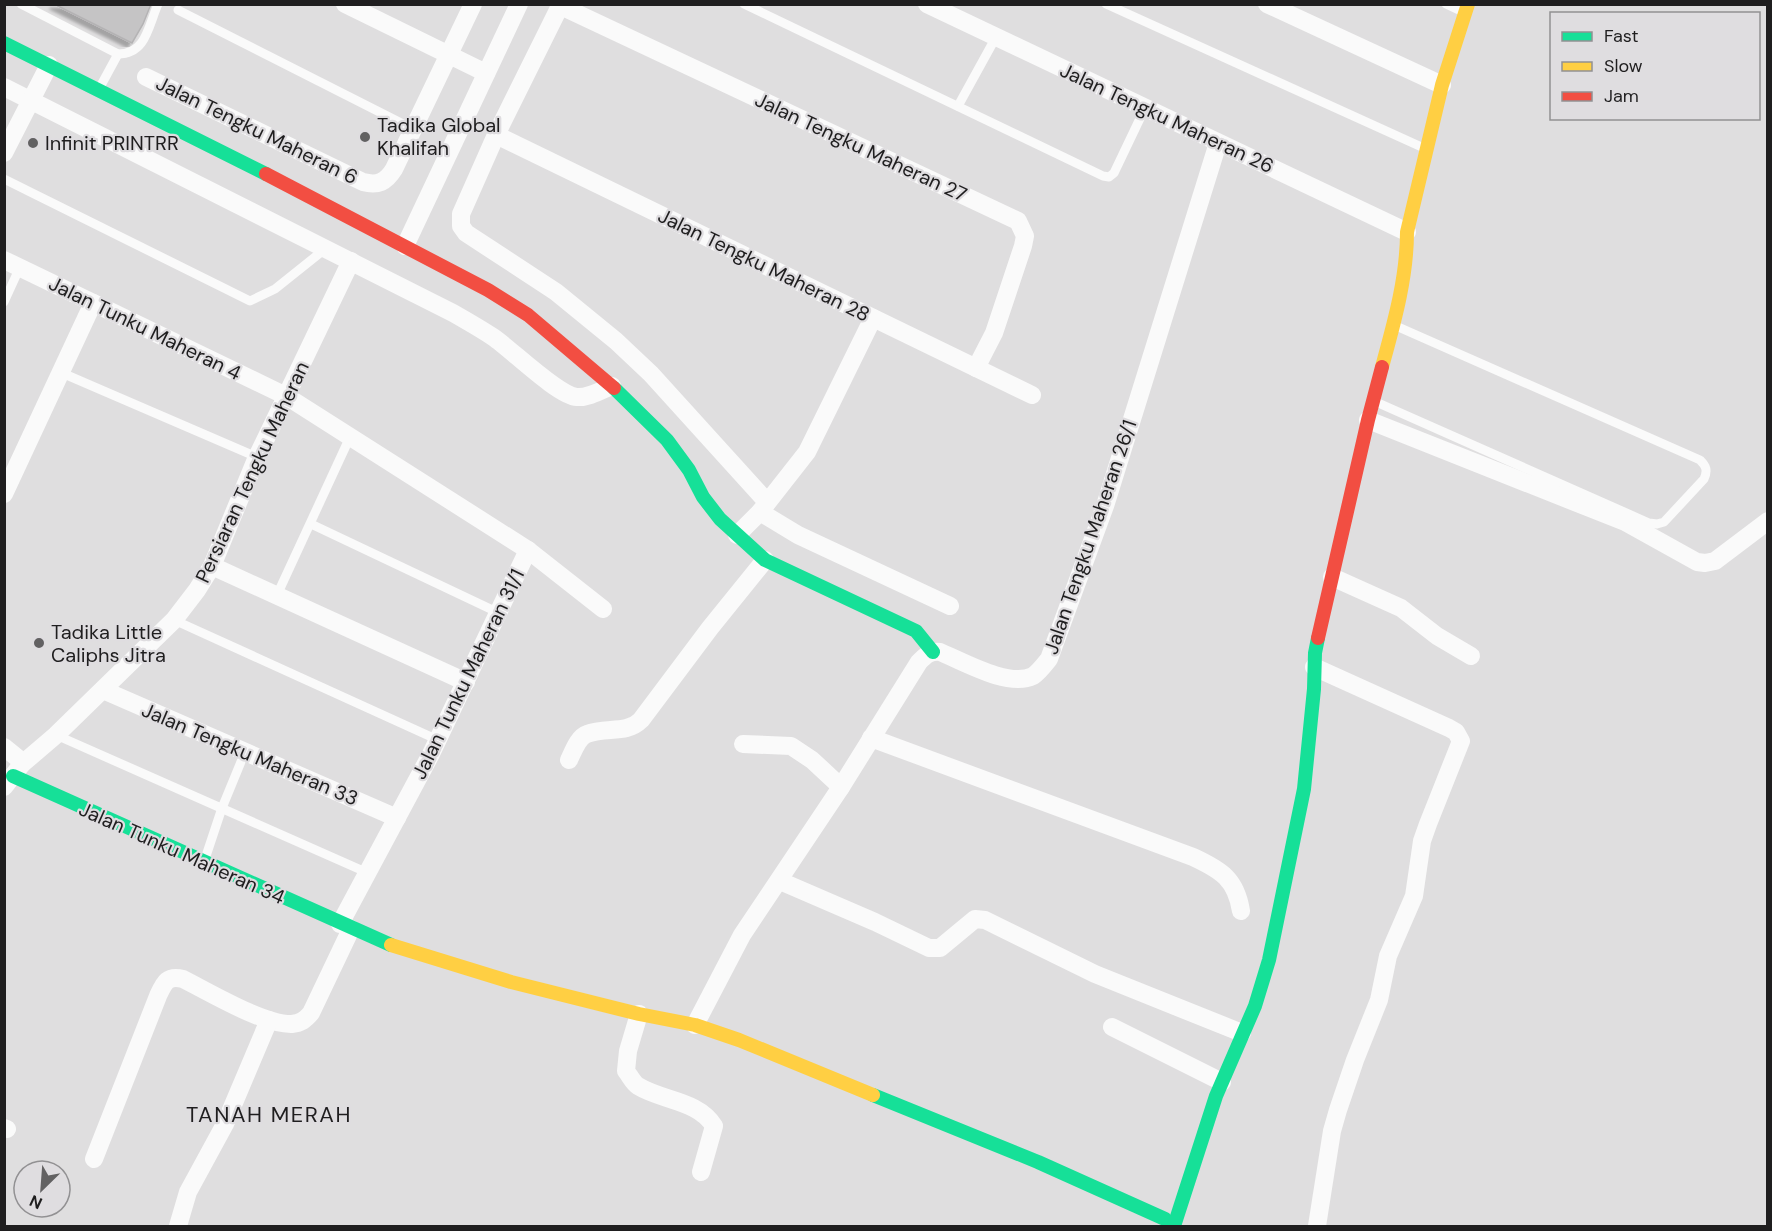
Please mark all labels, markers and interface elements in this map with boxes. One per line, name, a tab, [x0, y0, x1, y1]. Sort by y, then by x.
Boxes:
legend	[1550, 12, 1760, 120]
text: Fast	[1604, 24, 1639, 48]
text: Slow	[1604, 54, 1643, 78]
street label: Jalan Tengku Maheran 26	[1056, 57, 1278, 179]
street label: Jalan Tengku Maheran 6	[152, 70, 362, 190]
text: Jam	[1604, 84, 1639, 108]
street label: Jalan Tengku Maheran 27	[751, 86, 971, 208]
place label: Tadika Global Khalifah	[377, 112, 501, 161]
place label: Infinit PRINTRR	[45, 130, 179, 156]
marker: Tadika Global Khalifah	[358, 130, 372, 144]
marker: Infinit PRINTRR	[26, 136, 40, 150]
street label: Jalan Tengku Maheran 28	[654, 202, 874, 328]
street label: Jalan Tunku Maheran 4	[45, 270, 245, 386]
street label: Persiaran Tengku Maheran	[189, 357, 315, 587]
street label: Jalan Tengku Maheran 26/1	[1038, 416, 1142, 658]
street label: Jalan Tunku Maheran 31/1	[406, 565, 530, 783]
place label: Tadika Little Caliphs Jitra	[51, 619, 166, 668]
marker: Tadika Little Caliphs Jitra	[32, 636, 46, 650]
street label: Jalan Tengku Maheran 33	[138, 697, 362, 811]
street label: Jalan Tunku Maheran 34	[75, 796, 289, 910]
district label: TANAH MERAH	[186, 1100, 352, 1129]
north arrow	[12, 1159, 72, 1219]
text: N	[26, 1190, 46, 1214]

